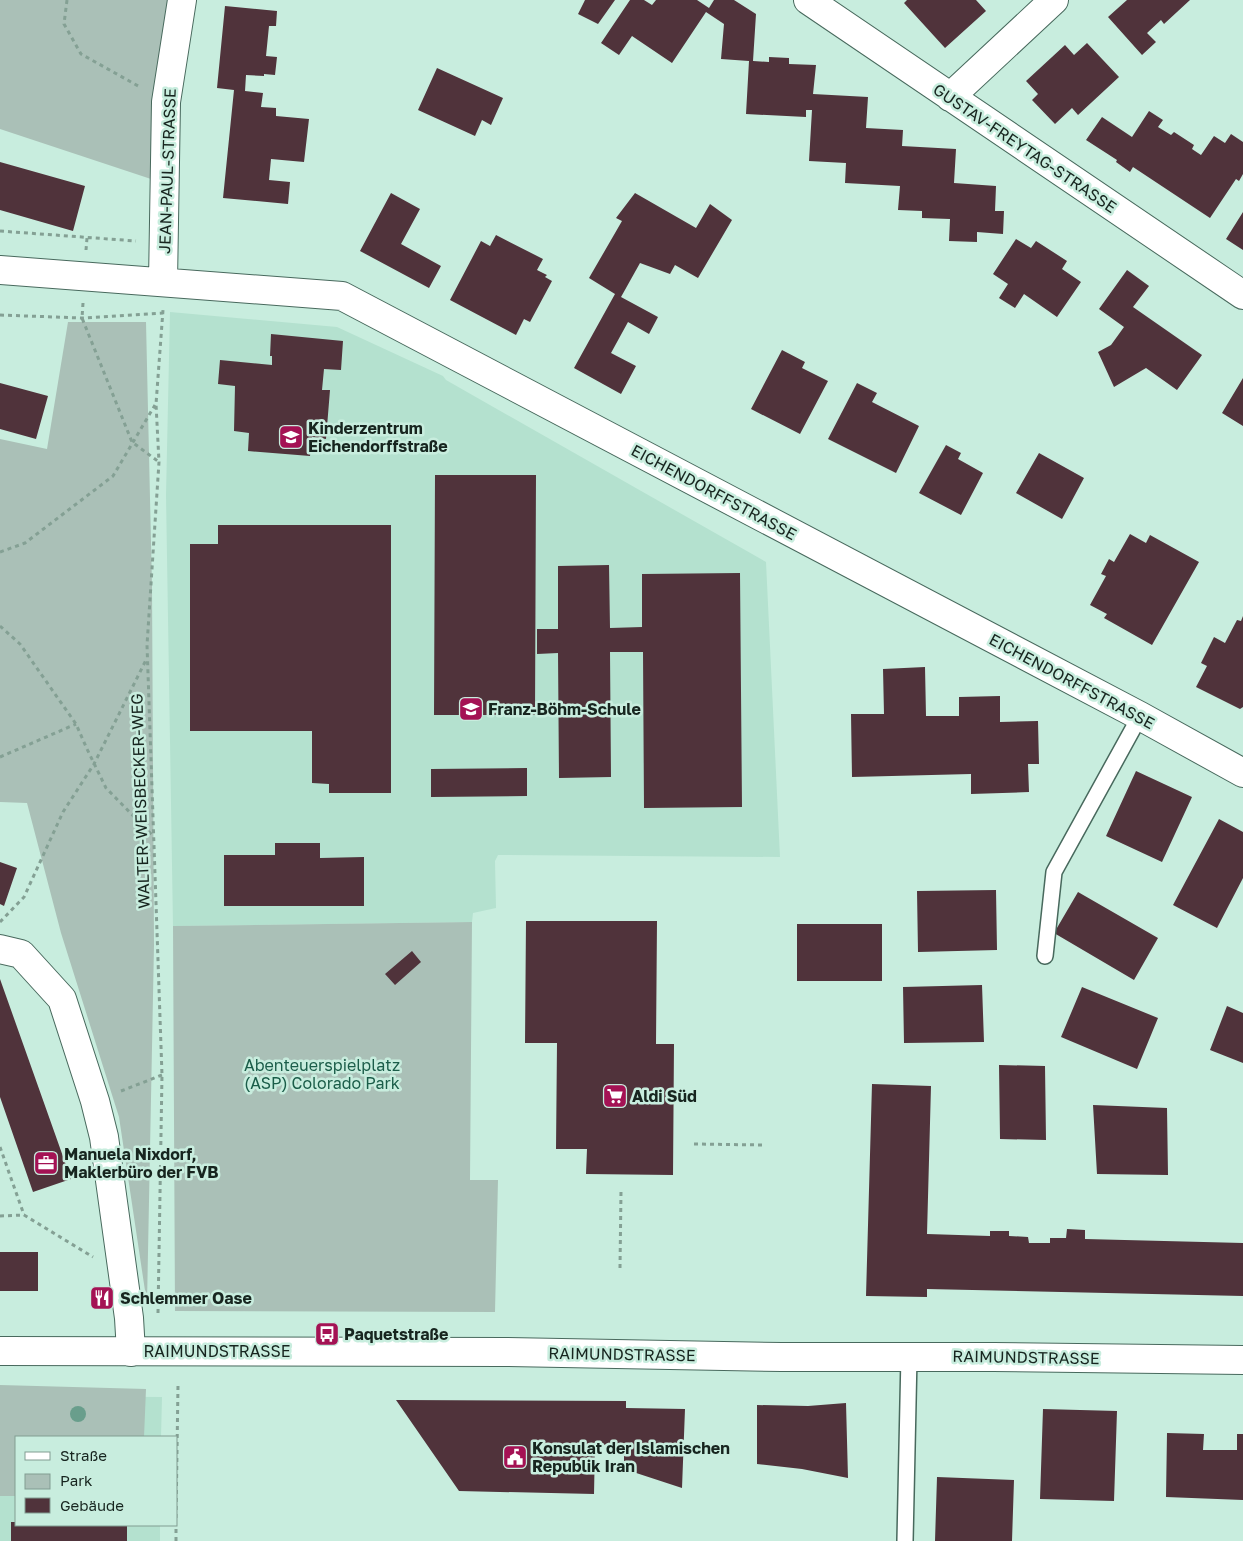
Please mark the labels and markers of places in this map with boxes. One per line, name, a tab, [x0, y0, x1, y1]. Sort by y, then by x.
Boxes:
place label: Kinderzentrum Eichendorffstraße	[308, 418, 448, 456]
school or university icon: Kinderzentrum Eichendorffstraße	[278, 424, 304, 450]
school or university icon: Franz-Böhm-Schule	[458, 696, 484, 722]
place label: Franz-Böhm-Schule	[488, 699, 641, 719]
supermarket icon: Aldi Süd	[602, 1083, 628, 1109]
place label: Aldi Süd	[632, 1086, 697, 1106]
place label: Manuela Nixdorf, Maklerbüro der FVB	[64, 1144, 219, 1182]
office icon: Manuela Nixdorf, Maklerbüro der FVB	[33, 1150, 59, 1176]
restaurant icon: Schlemmer Oase	[89, 1285, 115, 1311]
place label: Schlemmer Oase	[120, 1288, 252, 1308]
bus stop icon: Paquetstraße	[314, 1321, 340, 1347]
place label: Paquetstraße	[344, 1324, 448, 1344]
place label: Konsulat der Islamischen Republik Iran	[532, 1438, 730, 1476]
public building icon: Konsulat der Islamischen Republik Iran	[502, 1444, 528, 1470]

